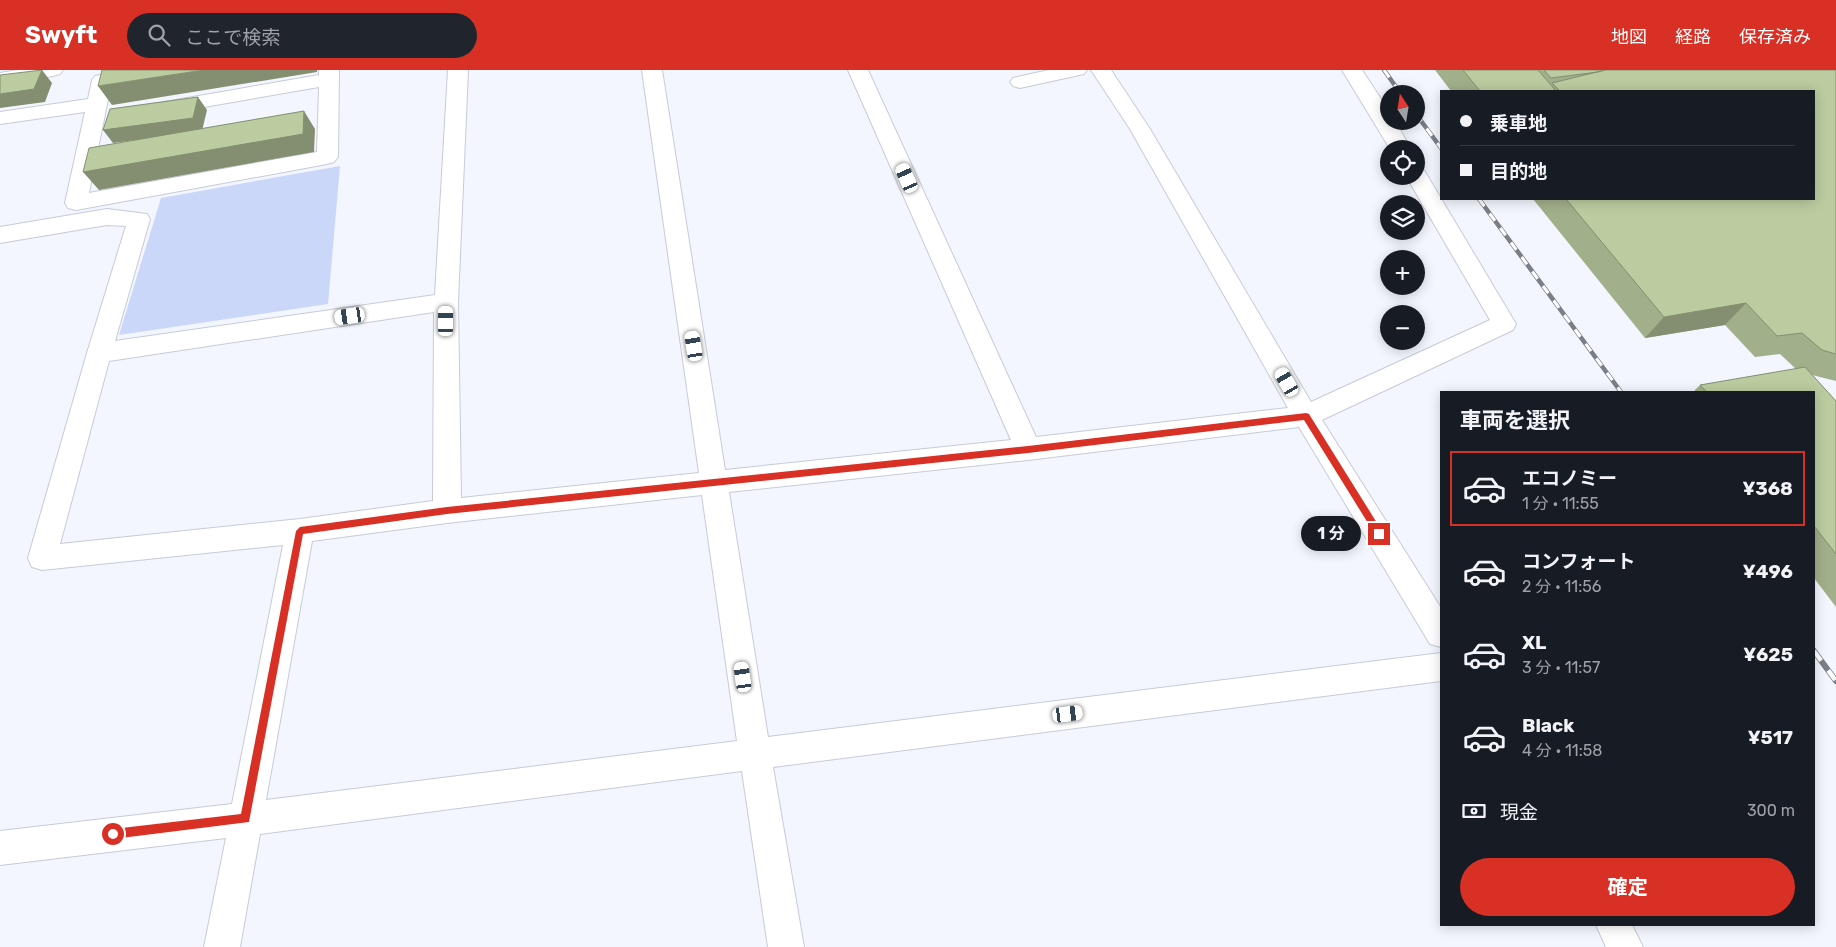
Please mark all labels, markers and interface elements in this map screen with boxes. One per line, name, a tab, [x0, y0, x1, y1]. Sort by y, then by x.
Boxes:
search box	[127, 13, 477, 58]
text: Swyft	[25, 21, 97, 49]
icon: search	[145, 21, 173, 49]
text: ここで検索	[185, 26, 280, 49]
text: 地図	[1611, 26, 1647, 48]
text: 経路	[1675, 26, 1711, 48]
text: 保存済み	[1739, 26, 1811, 48]
north arrow	[1380, 85, 1425, 130]
map controls	[1380, 85, 1425, 350]
text: 乗車地	[1490, 112, 1547, 135]
button: locate	[1380, 140, 1425, 185]
text: 目的地	[1490, 160, 1547, 183]
car	[894, 161, 919, 195]
button: layers	[1380, 195, 1425, 240]
button: +	[1380, 250, 1425, 295]
button: −	[1380, 305, 1425, 350]
car	[334, 306, 365, 326]
car	[438, 306, 453, 336]
car	[684, 330, 703, 362]
car	[1273, 365, 1300, 399]
text: 車両を選択	[1460, 407, 1570, 434]
icon: car	[1462, 466, 1507, 511]
text: エコノミー	[1522, 467, 1617, 490]
text: ¥368	[1742, 477, 1793, 500]
text: 1 分 · 11:55	[1522, 494, 1599, 513]
callout: 1 分	[1302, 516, 1362, 552]
route end	[1368, 523, 1390, 545]
text: 1 分	[1317, 524, 1345, 543]
icon: car	[1462, 549, 1507, 594]
text: コンフォート	[1522, 550, 1635, 573]
text: ¥496	[1743, 560, 1793, 583]
text: 2 分 · 11:56	[1522, 577, 1601, 596]
text: XL	[1522, 631, 1546, 654]
icon: car	[1462, 632, 1507, 677]
text: ¥625	[1743, 643, 1793, 666]
text: 3 分 · 11:57	[1522, 658, 1600, 677]
car	[733, 661, 752, 693]
car	[1052, 705, 1083, 723]
text: Black	[1522, 714, 1574, 737]
icon: car	[1462, 715, 1507, 760]
text: ¥517	[1747, 726, 1793, 749]
text: 4 分 · 11:58	[1522, 741, 1602, 760]
icon: cash	[1460, 797, 1488, 825]
text: 現金	[1500, 801, 1538, 824]
text: 300 m	[1747, 801, 1795, 820]
route start	[102, 823, 124, 845]
button: 確定	[1460, 858, 1795, 916]

